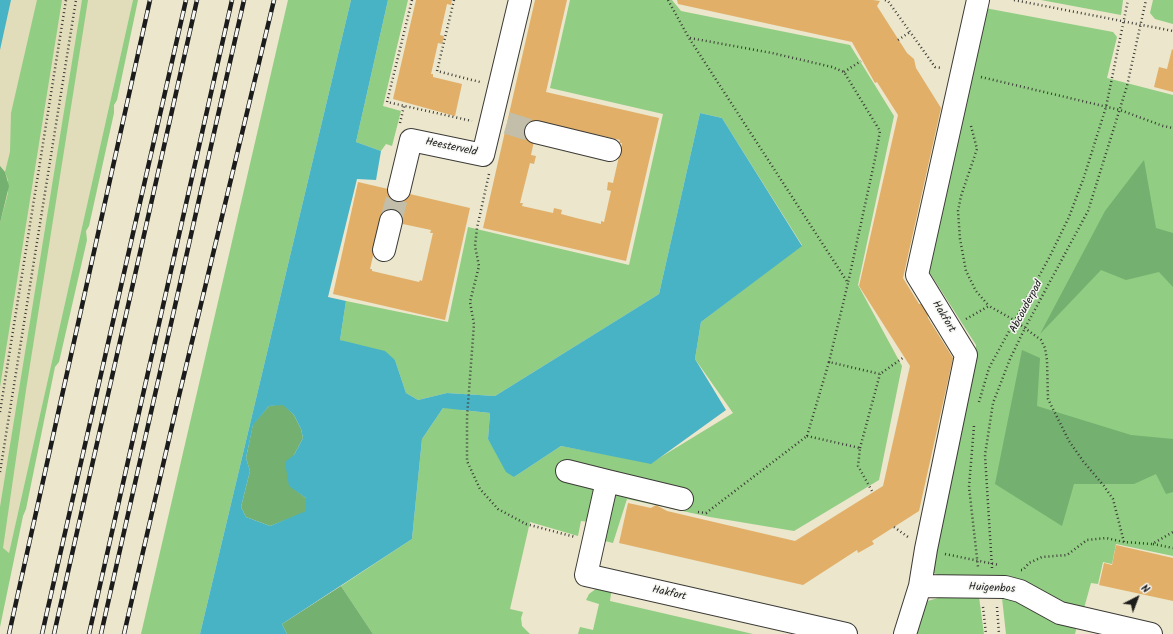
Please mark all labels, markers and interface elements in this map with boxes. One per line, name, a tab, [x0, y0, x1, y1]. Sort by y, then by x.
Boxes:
street label: Heesterveld	[424, 136, 478, 160]
street label: Abcouderpad	[1008, 278, 1046, 336]
street label: Hakfort	[928, 299, 958, 335]
north arrow	[1117, 578, 1157, 618]
text: N	[1136, 580, 1154, 598]
street label: Huigenbos	[968, 581, 1016, 597]
street label: Hakfort	[651, 584, 687, 604]

